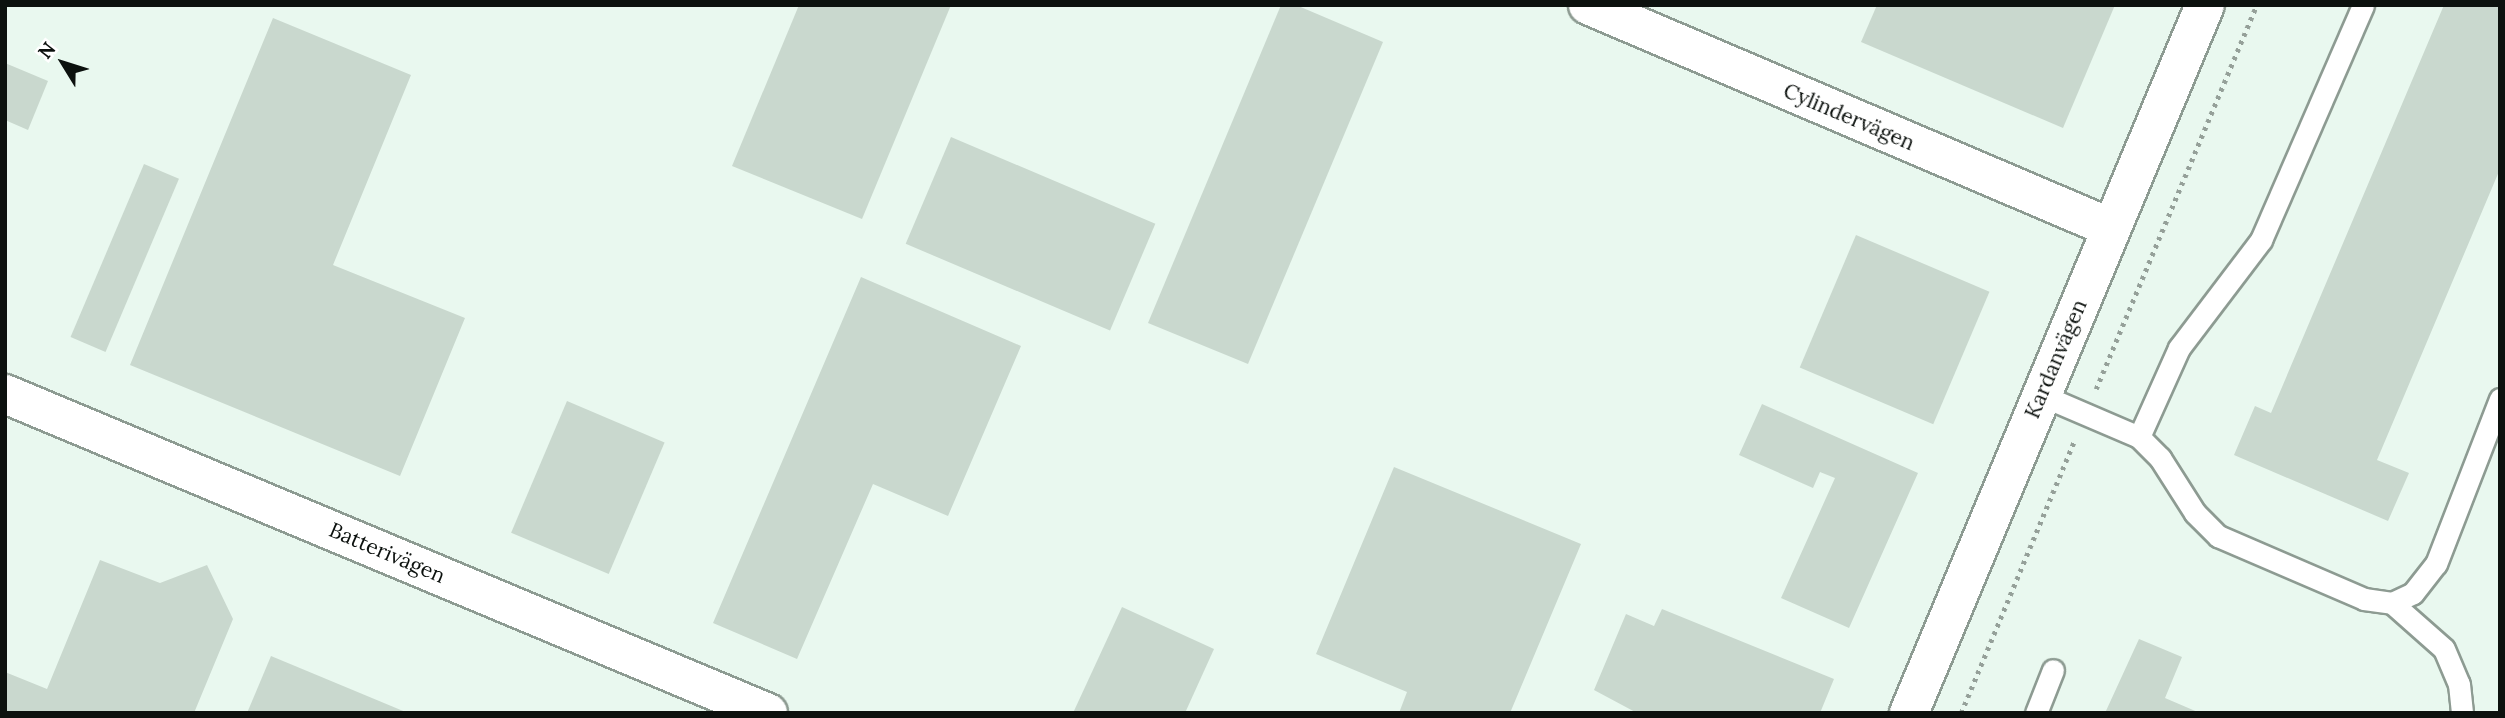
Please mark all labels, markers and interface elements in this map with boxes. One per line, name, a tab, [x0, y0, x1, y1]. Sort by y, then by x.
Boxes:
north arrow	[28, 28, 98, 98]
text: N	[32, 37, 60, 63]
street label: Cylindervägen	[1780, 78, 1918, 156]
street label: Kardanvägen	[2020, 296, 2092, 422]
street label: Batterivägen	[325, 517, 449, 589]

